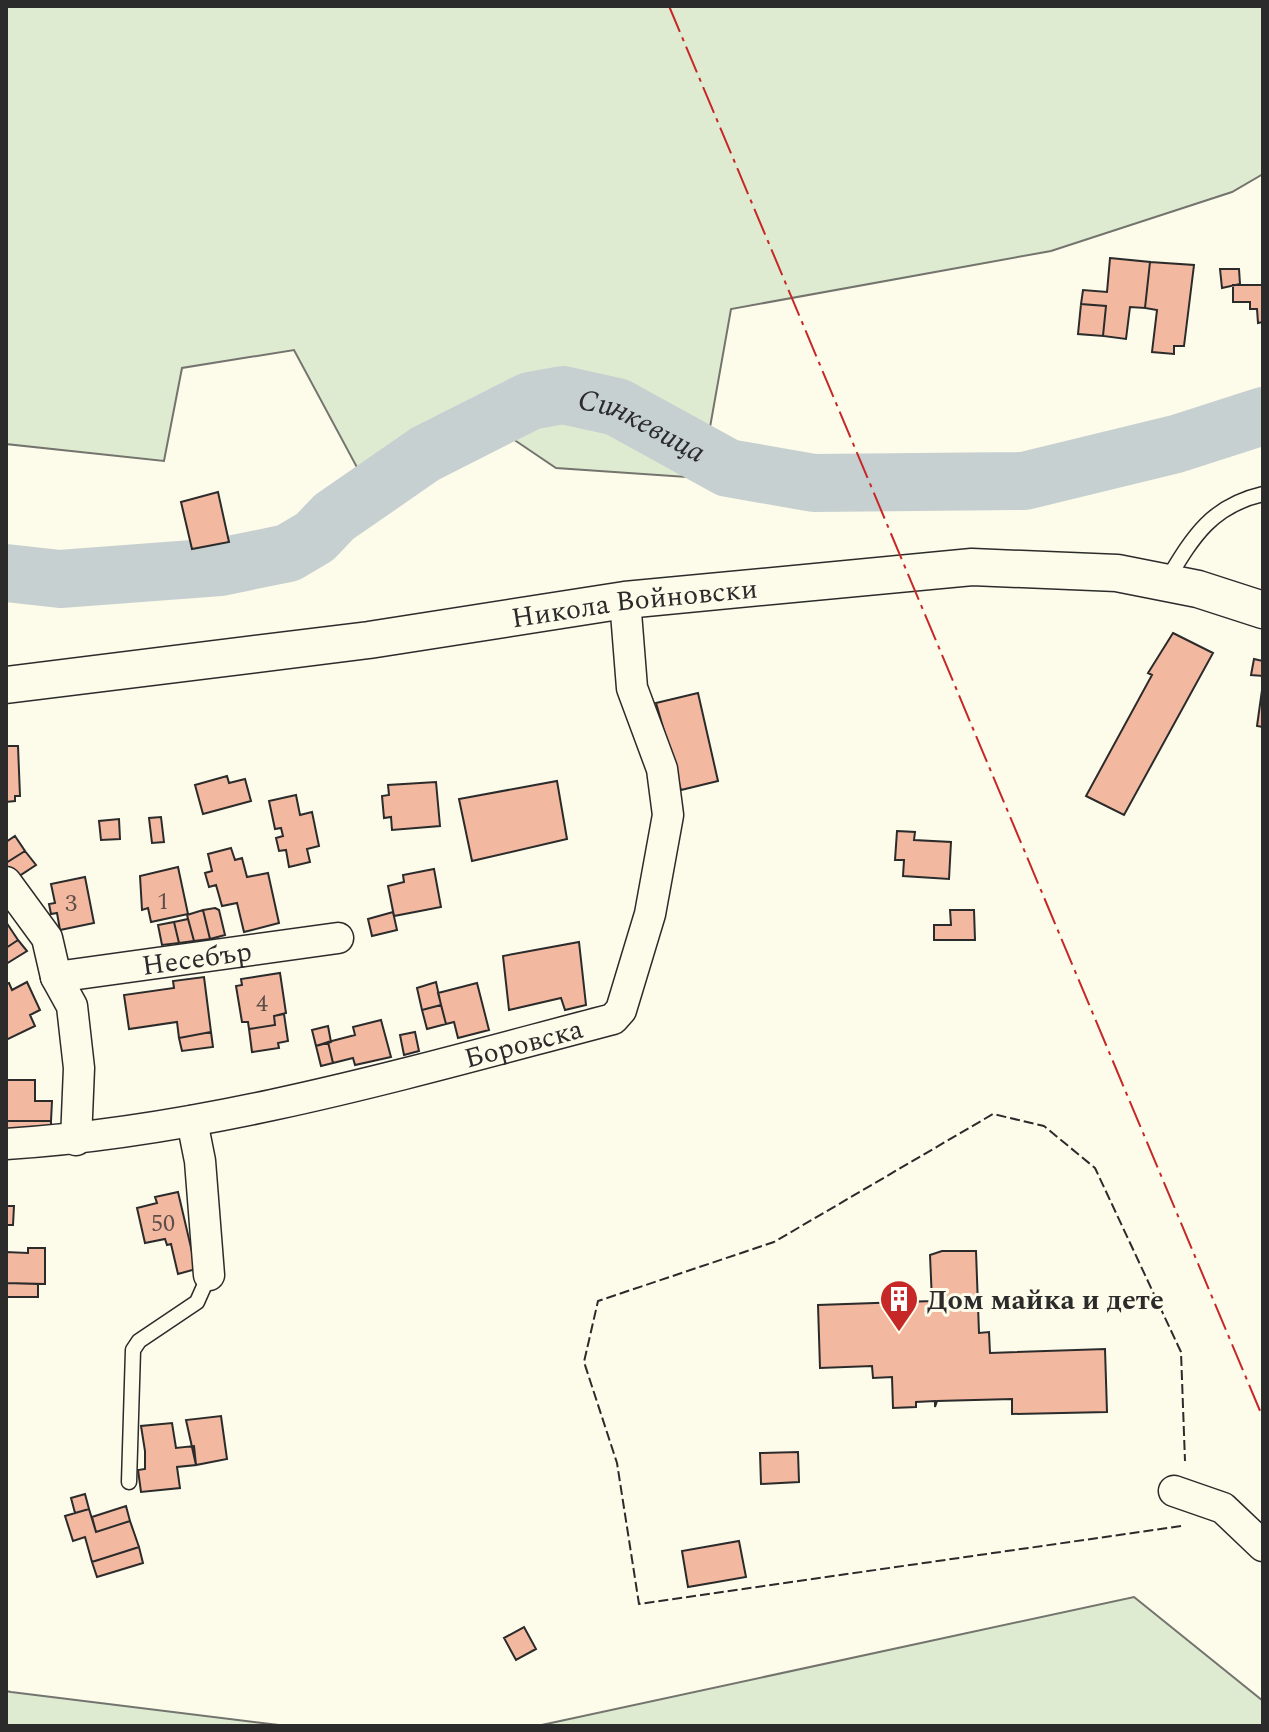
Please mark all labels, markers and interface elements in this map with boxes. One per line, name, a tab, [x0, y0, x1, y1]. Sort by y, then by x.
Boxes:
water label: Синкевица	[574, 377, 714, 475]
street label: Никола Войновски	[508, 567, 760, 640]
house number: 1	[157, 884, 169, 920]
house number: 3	[65, 886, 77, 922]
street label: Несебър	[139, 930, 255, 988]
house number: 4	[256, 986, 268, 1022]
street label: Боровска	[460, 1008, 588, 1080]
house number: 50	[151, 1206, 175, 1242]
building icon: Дом майка и дете	[878, 1278, 920, 1333]
place label: Дом майка и дете	[927, 1279, 1164, 1322]

